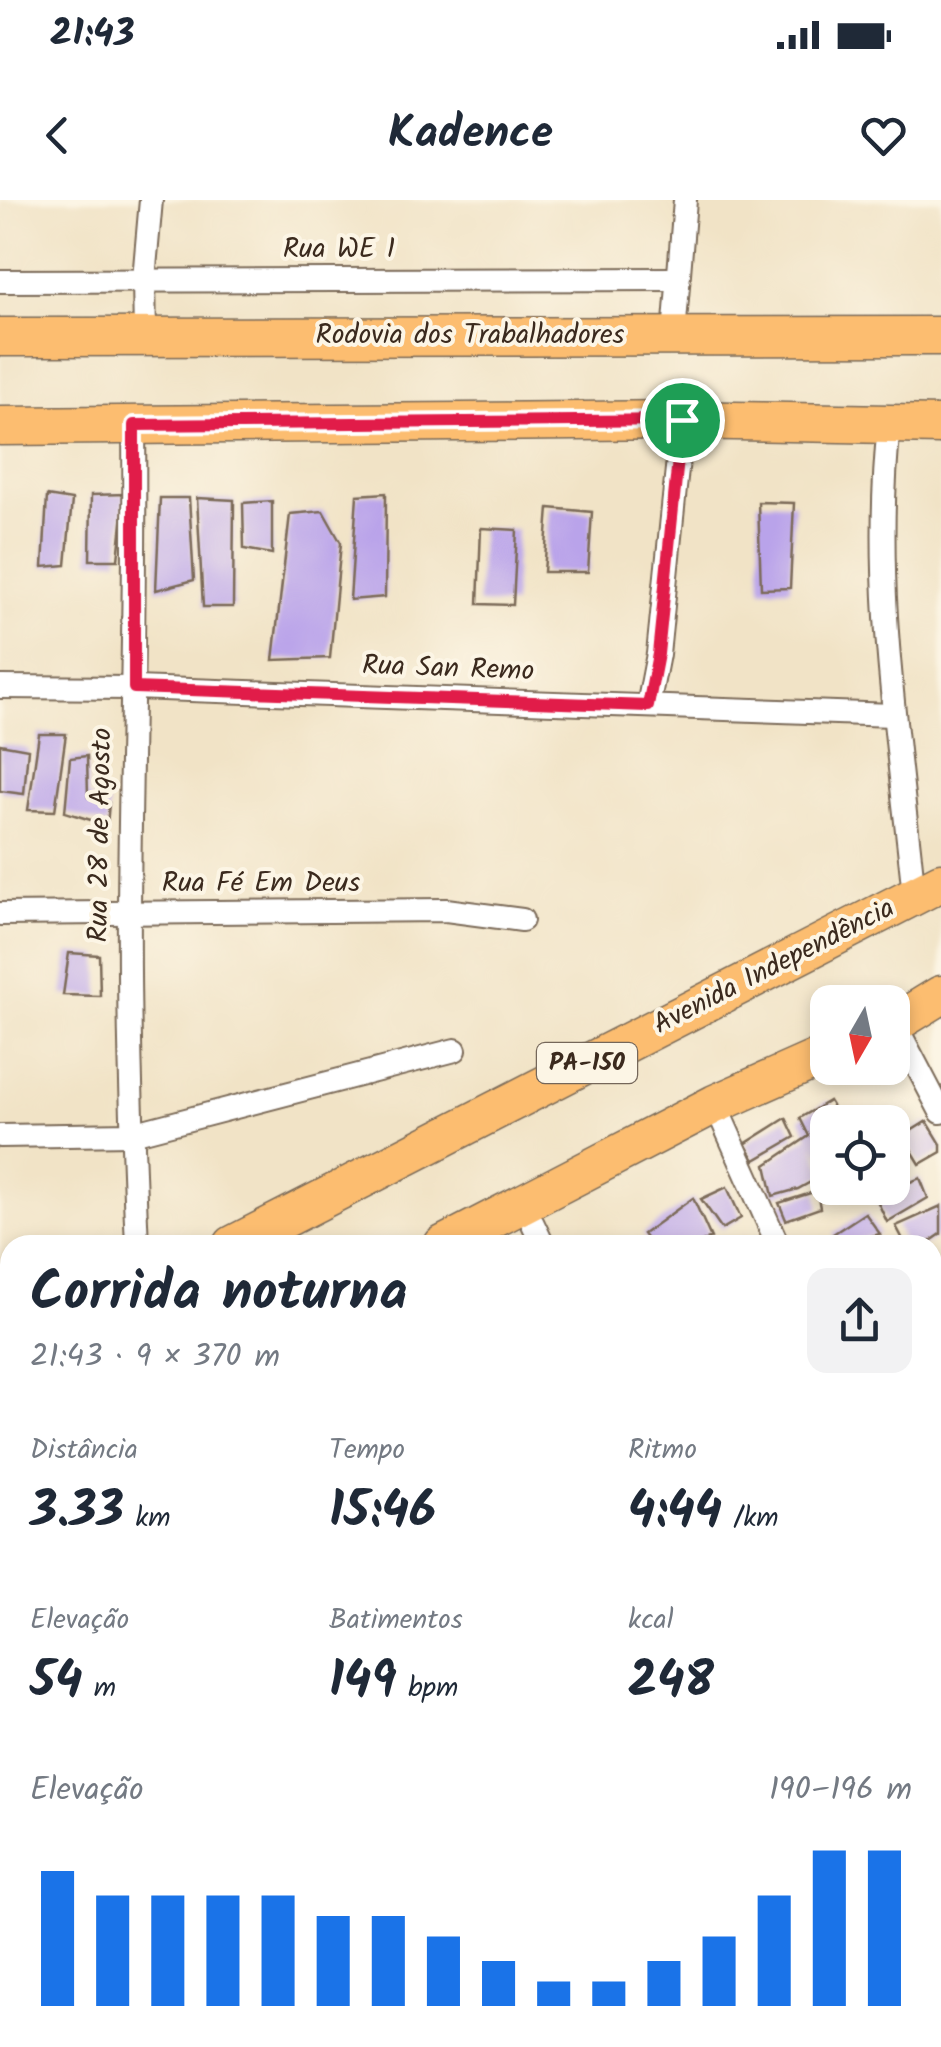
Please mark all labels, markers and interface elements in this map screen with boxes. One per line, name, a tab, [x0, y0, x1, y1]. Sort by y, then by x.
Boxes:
text: 21:43	[50, 5, 134, 65]
text: Kadence	[388, 99, 553, 171]
icon: back	[30, 108, 85, 163]
icon: heart	[856, 108, 911, 163]
street label: Rua WE 1	[283, 227, 395, 272]
street label: Rodovia dos Trabalhadores	[315, 313, 625, 358]
pin	[640, 378, 725, 463]
icon: arrive	[655, 393, 710, 448]
street label: Rua San Remo	[361, 644, 535, 694]
street label: Rua 28 de Agosto	[77, 727, 125, 943]
street label: Rua Fé Em Deus	[162, 861, 360, 906]
street label: Avenida Independência	[645, 887, 903, 1047]
north arrow	[810, 985, 910, 1085]
map controls	[810, 985, 910, 1205]
road number: PA-150	[537, 1043, 637, 1083]
button: locate	[810, 1105, 910, 1205]
text: Corrida noturna	[30, 1251, 408, 1338]
button: share	[807, 1268, 912, 1373]
text: 21:43 · 9 × 370 m	[30, 1332, 280, 1383]
text: Distância	[30, 1428, 138, 1473]
text: Tempo	[329, 1428, 405, 1473]
text: Ritmo	[628, 1428, 697, 1473]
text: 3.33	[30, 1473, 124, 1553]
text: 15:46	[329, 1473, 436, 1553]
text: 4:44	[628, 1473, 722, 1553]
text: km	[124, 1496, 171, 1541]
text: /km	[722, 1496, 779, 1541]
text: Elevação	[30, 1598, 129, 1643]
text: Batimentos	[329, 1598, 463, 1643]
text: kcal	[628, 1598, 674, 1643]
text: 54	[30, 1643, 83, 1723]
text: 149	[329, 1643, 397, 1723]
text: 248	[628, 1643, 714, 1723]
text: m	[83, 1666, 116, 1711]
text: bpm	[397, 1666, 458, 1711]
text: Elevação	[30, 1765, 143, 1816]
text: 190–196 m	[769, 1765, 912, 1816]

